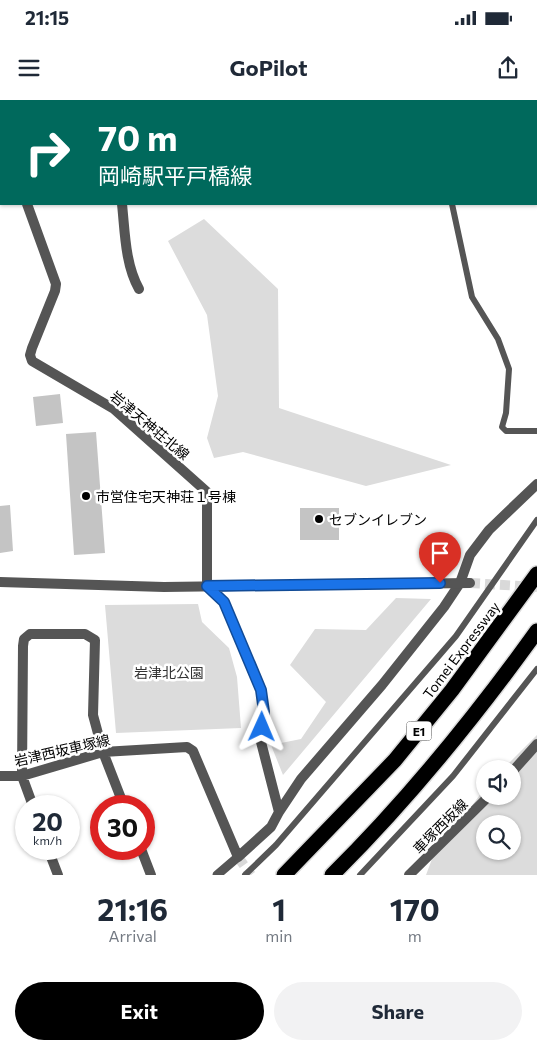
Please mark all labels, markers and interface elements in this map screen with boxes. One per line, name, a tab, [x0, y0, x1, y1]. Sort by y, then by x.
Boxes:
text: 21:15	[25, 6, 69, 29]
icon: menu	[15, 54, 43, 82]
text: GoPilot	[230, 54, 307, 81]
icon: share	[494, 54, 522, 82]
text: 70 m	[98, 115, 178, 158]
icon: right	[15, 120, 80, 185]
text: 岡崎駅平戸橋線	[98, 162, 252, 189]
street label: 岩津天神荘北線	[107, 387, 193, 463]
place label: 市営住宅天神荘１号棟	[96, 488, 236, 505]
marker: 市営住宅天神荘１号棟	[80, 490, 92, 502]
place label: セブンイレブン	[329, 511, 427, 528]
marker: セブンイレブン	[313, 513, 325, 525]
pin	[419, 532, 461, 583]
icon: arrive	[426, 539, 454, 567]
street label: Tomei Expressway	[419, 598, 503, 702]
park label: 岩津北公園	[134, 664, 204, 681]
position arrow	[235, 700, 287, 752]
road number: E1	[406, 722, 432, 740]
street label: 岩津西坂車塚線	[12, 731, 112, 769]
map controls	[476, 760, 521, 860]
button: sound	[476, 760, 521, 805]
speed limit sign: 30	[90, 795, 155, 860]
street label: 車塚西坂線	[409, 795, 471, 857]
text: 20	[32, 806, 63, 836]
button: search	[476, 815, 521, 860]
text: km/h	[33, 833, 62, 847]
text: 21:16	[97, 890, 168, 927]
text: 1	[272, 890, 286, 927]
text: 170	[390, 890, 440, 927]
text: Arrival	[108, 926, 157, 945]
text: min	[265, 926, 293, 945]
text: m	[408, 926, 422, 945]
button: Exit	[15, 982, 264, 1040]
button: Share	[274, 982, 522, 1040]

